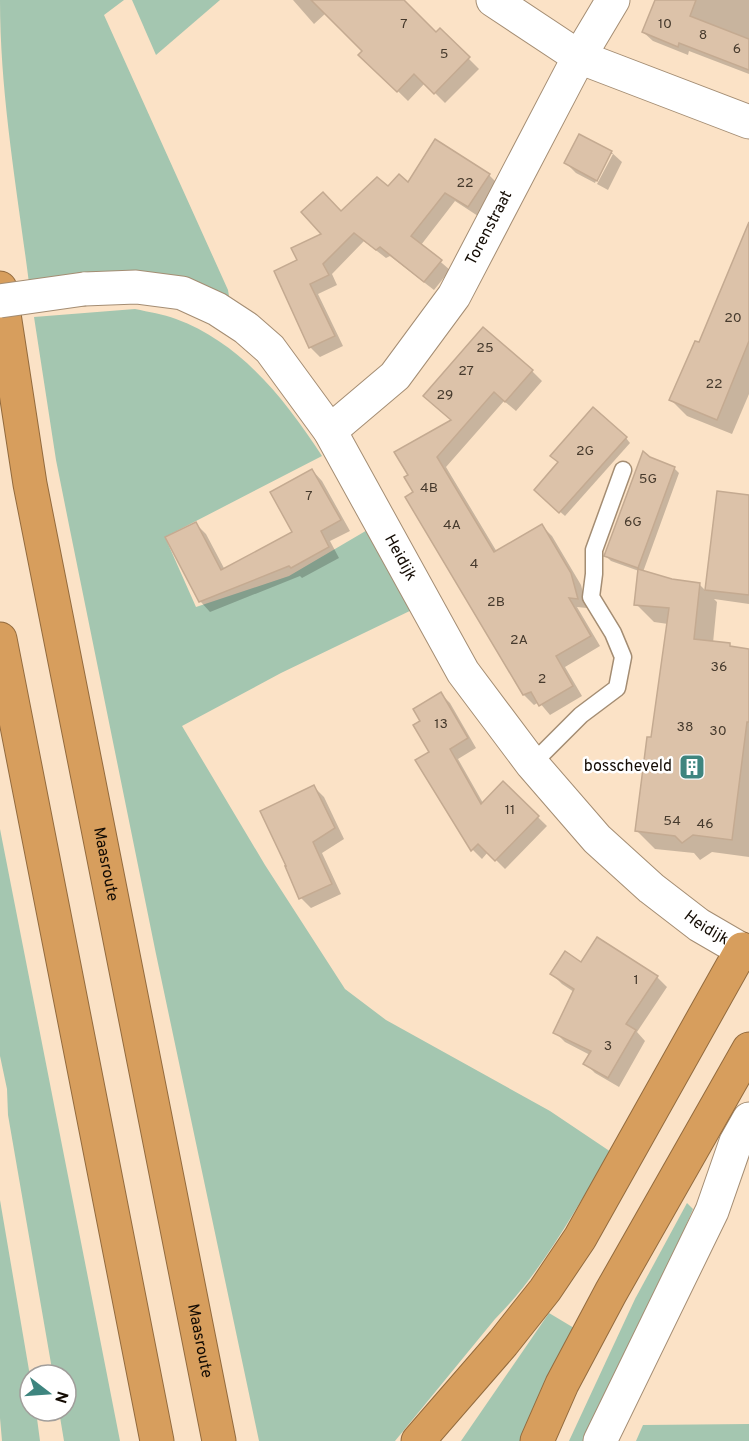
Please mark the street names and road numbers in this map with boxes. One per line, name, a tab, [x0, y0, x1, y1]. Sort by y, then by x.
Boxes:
street label: Torenstraat	[462, 187, 517, 269]
street label: Heidijk	[379, 531, 421, 585]
street label: Maasroute	[88, 826, 122, 903]
street label: Heidijk	[679, 907, 732, 950]
street label: Maasroute	[182, 1302, 216, 1380]

